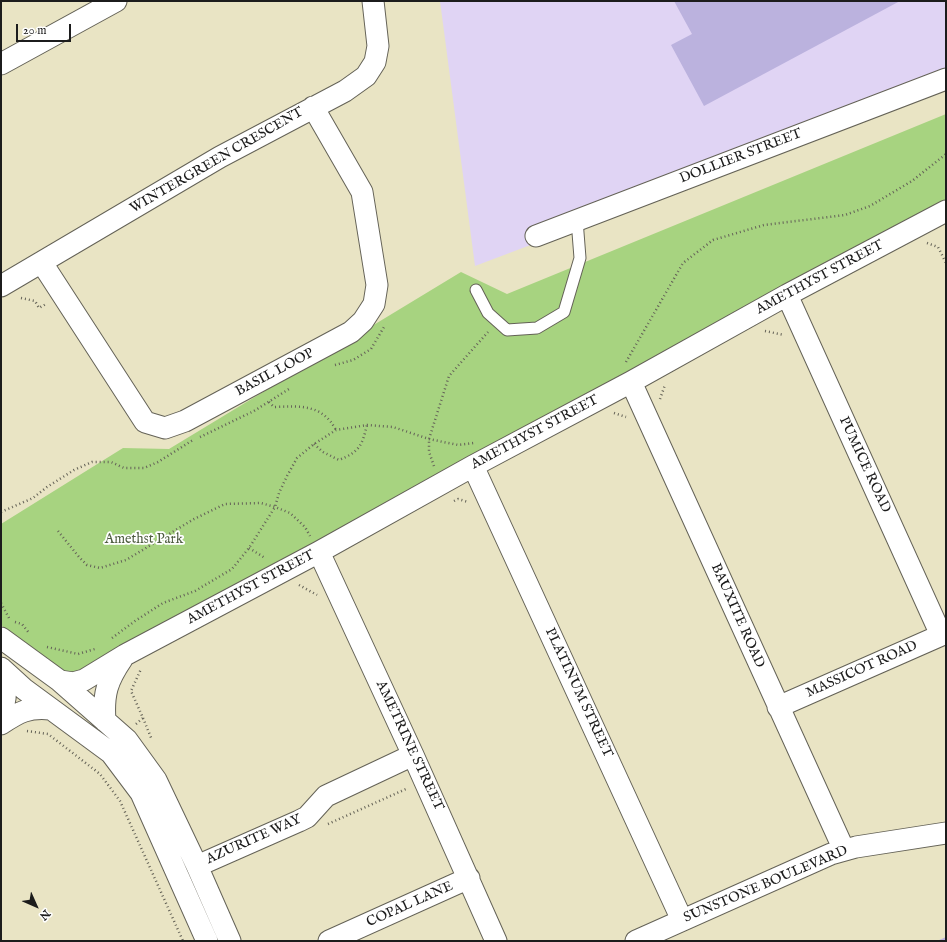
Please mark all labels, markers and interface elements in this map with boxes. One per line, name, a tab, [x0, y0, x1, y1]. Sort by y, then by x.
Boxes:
scale bar	[18, 16, 73, 42]
text: 20 m	[23, 23, 46, 38]
street label: WINTERGREEN CRESCENT	[127, 104, 307, 218]
street label: DOLLIER STREET	[678, 126, 804, 188]
street label: AMETHYST STREET	[753, 237, 887, 319]
street label: BASIL LOOP	[233, 345, 317, 401]
street label: AMETHYST STREET	[468, 392, 602, 474]
street label: PUMICE ROAD	[834, 414, 894, 516]
park label: Amethst Park	[105, 532, 183, 548]
street label: AMETHYST STREET	[184, 547, 318, 629]
street label: BAUXITE ROAD	[706, 561, 768, 671]
street label: PLATINUM STREET	[541, 626, 615, 760]
street label: MASSICOT ROAD	[804, 638, 920, 702]
street label: AMETRINE STREET	[371, 678, 447, 814]
street label: AZURITE WAY	[204, 812, 304, 868]
street label: SUNSTONE BOULEVARD	[681, 843, 851, 927]
street label: COPAL LANE	[364, 878, 456, 932]
north arrow	[16, 886, 56, 926]
text: N	[36, 906, 53, 923]

